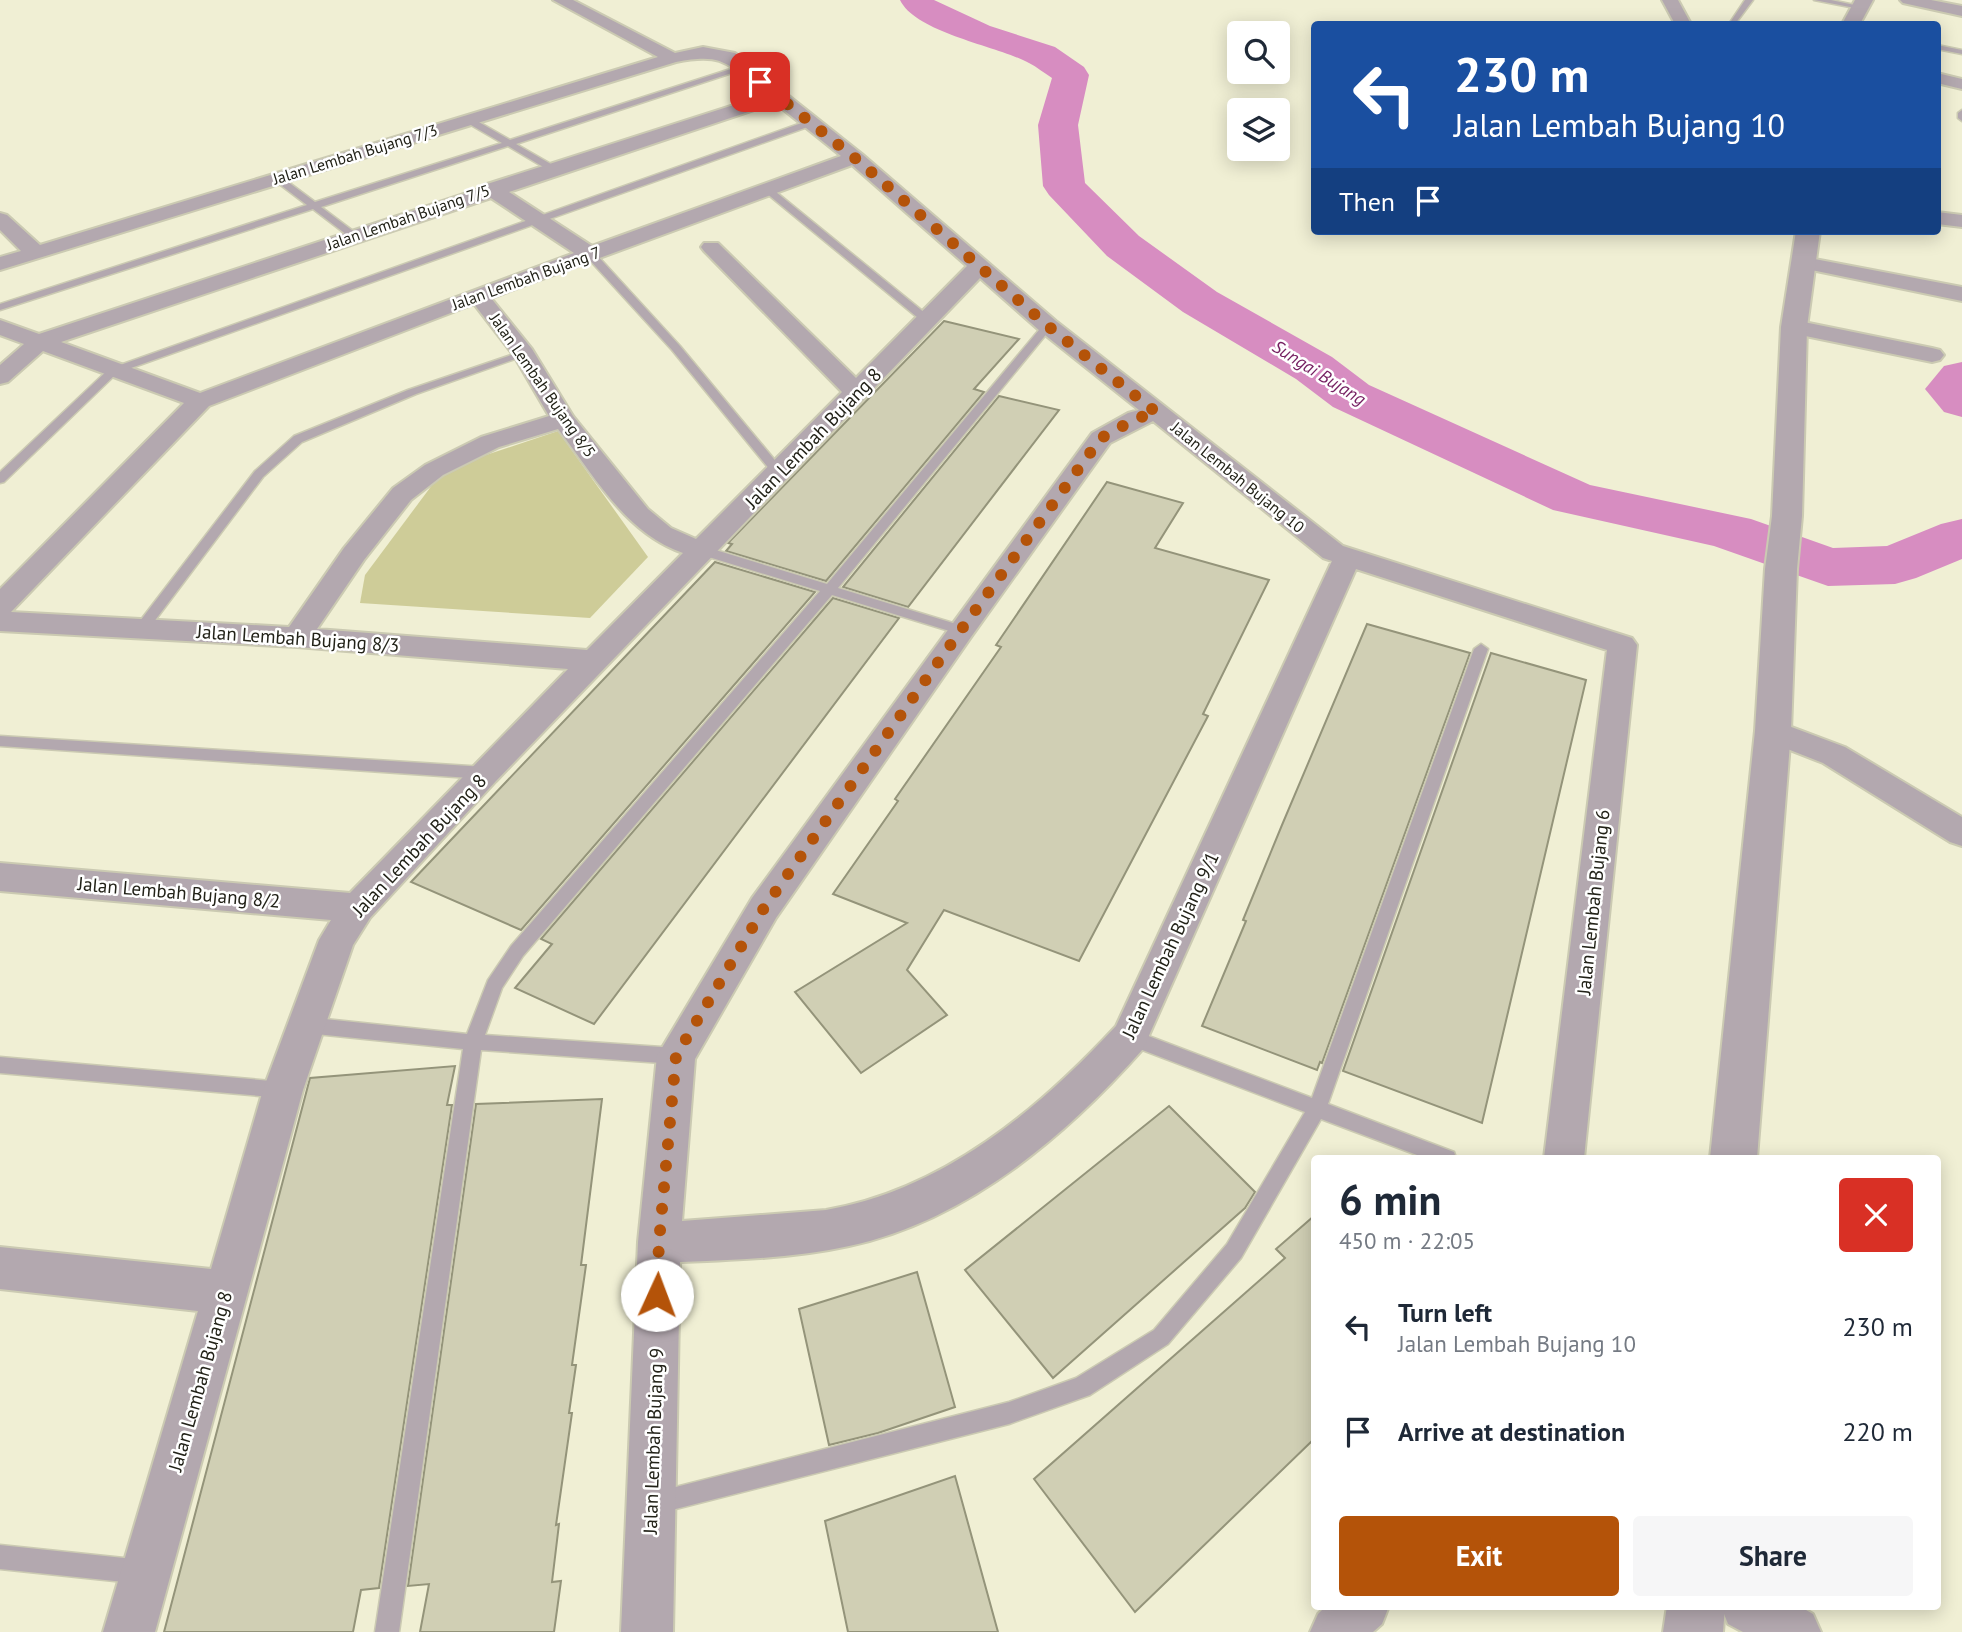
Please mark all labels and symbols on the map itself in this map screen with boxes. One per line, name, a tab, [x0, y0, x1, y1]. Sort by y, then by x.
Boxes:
pin	[730, 52, 790, 112]
street label: Jalan Lembah Bujang 7/3	[269, 119, 440, 189]
street label: Jalan Lembah Bujang 7/5	[323, 180, 492, 255]
street label: Jalan Lembah Bujang 7	[448, 242, 603, 315]
street label: Jalan Lembah Bujang 8/5	[485, 308, 600, 461]
water label: Sungai Bujang	[1268, 335, 1370, 410]
street label: Jalan Lembah Bujang 8	[739, 363, 886, 514]
street label: Jalan Lembah Bujang 10	[1167, 417, 1309, 537]
street label: Jalan Lembah Bujang 8/3	[195, 619, 400, 657]
street label: Jalan Lembah Bujang 8	[346, 769, 491, 922]
street label: Jalan Lembah Bujang 6	[1571, 808, 1615, 997]
street label: Jalan Lembah Bujang 9/1	[1116, 848, 1224, 1043]
street label: Jalan Lembah Bujang 8/2	[76, 871, 281, 913]
position arrow	[620, 1258, 694, 1332]
street label: Jalan Lembah Bujang 8	[163, 1288, 237, 1475]
street label: Jalan Lembah Bujang 9	[638, 1348, 668, 1535]

